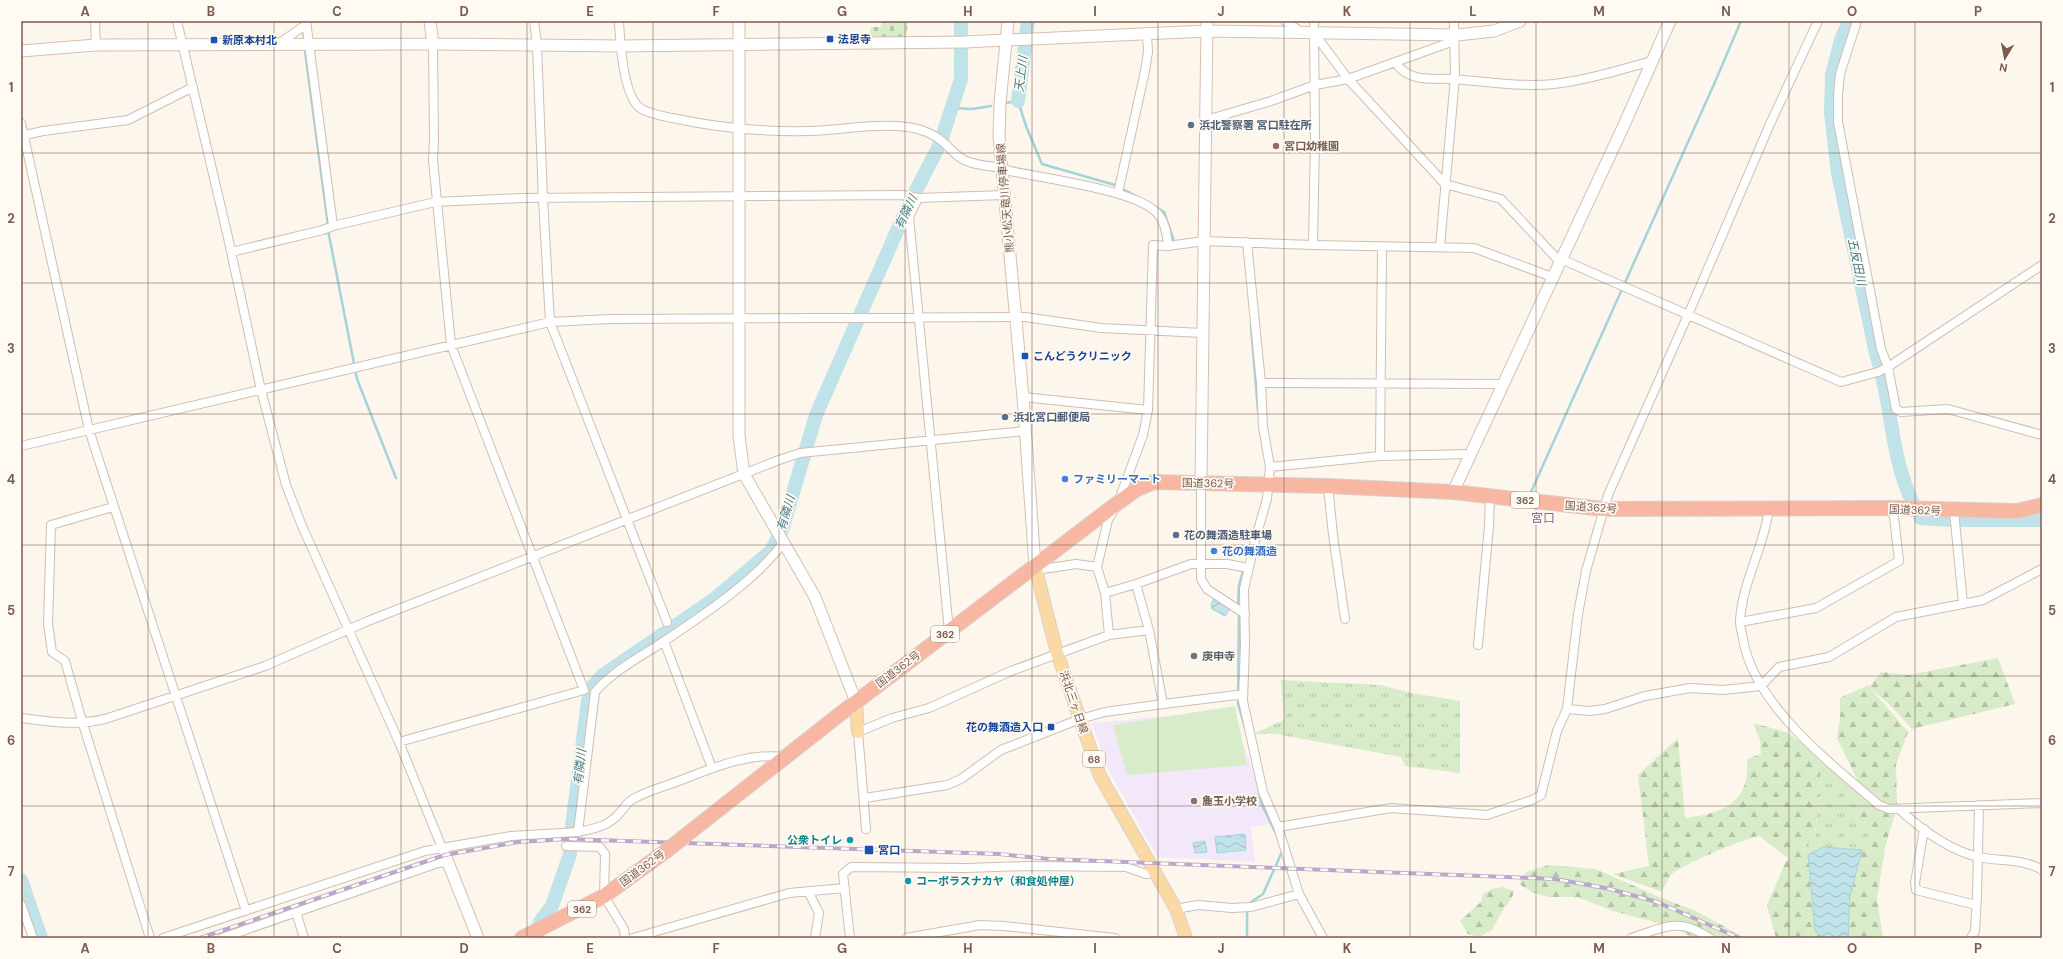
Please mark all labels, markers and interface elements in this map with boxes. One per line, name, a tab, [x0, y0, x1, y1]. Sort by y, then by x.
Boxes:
text: A	[80, 3, 90, 20]
text: B	[207, 3, 215, 20]
text: C	[332, 3, 342, 20]
text: D	[459, 3, 469, 20]
text: E	[586, 3, 594, 20]
text: F	[712, 3, 720, 20]
text: G	[837, 3, 847, 20]
text: H	[963, 3, 973, 20]
text: I	[1093, 3, 1097, 20]
text: J	[1217, 3, 1225, 20]
text: K	[1343, 3, 1352, 20]
text: L	[1469, 3, 1477, 20]
text: M	[1593, 3, 1605, 20]
text: N	[1721, 3, 1731, 20]
text: O	[1847, 3, 1857, 20]
text: P	[1974, 3, 1982, 20]
place label: 法恩寺	[838, 32, 871, 46]
place label: 新原本村北	[222, 33, 277, 47]
marker: 法恩寺	[825, 34, 835, 44]
marker: 新原本村北	[209, 35, 219, 45]
north arrow	[1985, 38, 2025, 78]
water label: 天上川	[1011, 53, 1031, 93]
text: N	[1998, 60, 2008, 75]
text: 1	[9, 79, 13, 96]
text: 1	[2050, 79, 2054, 96]
place label: 浜北警察署 宮口駐在所	[1199, 118, 1312, 132]
marker: 浜北警察署 宮口駐在所	[1186, 120, 1196, 130]
place label: 宮口幼稚園	[1284, 139, 1339, 153]
marker: 宮口幼稚園	[1271, 141, 1281, 151]
street label: 熊小松天竜川停車場線	[993, 143, 1017, 253]
water label: 有隣川	[891, 190, 922, 232]
text: 2	[7, 210, 15, 227]
text: 2	[2048, 210, 2056, 227]
water label: 五反田川	[1844, 237, 1870, 289]
text: 3	[7, 340, 15, 357]
text: 3	[2048, 340, 2056, 357]
place label: こんどうクリニック	[1033, 349, 1132, 363]
marker: こんどうクリニック	[1020, 351, 1030, 361]
place label: 浜北宮口郵便局	[1013, 410, 1090, 424]
marker: 浜北宮口郵便局	[1000, 412, 1010, 422]
text: 4	[7, 471, 15, 488]
text: 4	[2048, 471, 2056, 488]
place label: ファミリーマート	[1073, 472, 1161, 486]
marker: ファミリーマート	[1060, 474, 1070, 484]
street label: 国道362号	[1182, 476, 1234, 490]
water label: 有隣川	[773, 492, 799, 533]
road number: 362	[1511, 492, 1539, 508]
street label: 国道362号	[1564, 498, 1618, 516]
street label: 国道362号	[1889, 502, 1941, 518]
district label: 宮口	[1531, 510, 1555, 526]
place label: 花の舞酒造駐車場	[1184, 528, 1272, 542]
marker: 花の舞酒造駐車場	[1171, 530, 1181, 540]
place label: 花の舞酒造	[1222, 544, 1277, 558]
marker: 花の舞酒造	[1209, 546, 1219, 556]
text: 5	[7, 602, 15, 619]
text: 5	[2048, 602, 2056, 619]
road number: 362	[931, 626, 959, 642]
street label: 国道362号	[873, 648, 923, 690]
place label: 庚申寺	[1202, 649, 1235, 663]
marker: 庚申寺	[1189, 651, 1199, 661]
street label: 浜北三ヶ日線	[1057, 669, 1091, 735]
place label: 花の舞酒造入口	[966, 720, 1043, 734]
marker: 花の舞酒造入口	[1046, 722, 1056, 732]
text: 6	[7, 732, 15, 749]
text: 6	[2048, 732, 2056, 749]
water label: 有隣川	[570, 746, 590, 786]
road number: 68	[1083, 751, 1105, 767]
place label: 麁玉小学校	[1202, 794, 1257, 808]
marker: 麁玉小学校	[1189, 796, 1199, 806]
place label: 公衆トイレ	[787, 833, 842, 847]
marker: 公衆トイレ	[845, 835, 855, 845]
place label: 宮口	[878, 843, 900, 857]
marker: 宮口	[863, 844, 875, 856]
street label: 国道362号	[617, 847, 667, 889]
text: 7	[8, 863, 15, 880]
text: 7	[2049, 863, 2056, 880]
place label: コーポラスナカヤ（和食処仲屋）	[916, 874, 1081, 888]
marker: コーポラスナカヤ（和食処仲屋）	[903, 876, 913, 886]
road number: 362	[568, 901, 596, 917]
text: A	[80, 940, 90, 957]
text: B	[207, 940, 215, 957]
text: C	[332, 940, 342, 957]
text: D	[459, 940, 469, 957]
text: E	[586, 940, 594, 957]
text: F	[712, 940, 720, 957]
text: G	[837, 940, 847, 957]
text: H	[963, 940, 973, 957]
text: I	[1093, 940, 1097, 957]
text: J	[1217, 940, 1225, 957]
text: K	[1343, 940, 1352, 957]
text: L	[1469, 940, 1477, 957]
text: M	[1593, 940, 1605, 957]
text: N	[1721, 940, 1731, 957]
text: O	[1847, 940, 1857, 957]
text: P	[1974, 940, 1982, 957]

